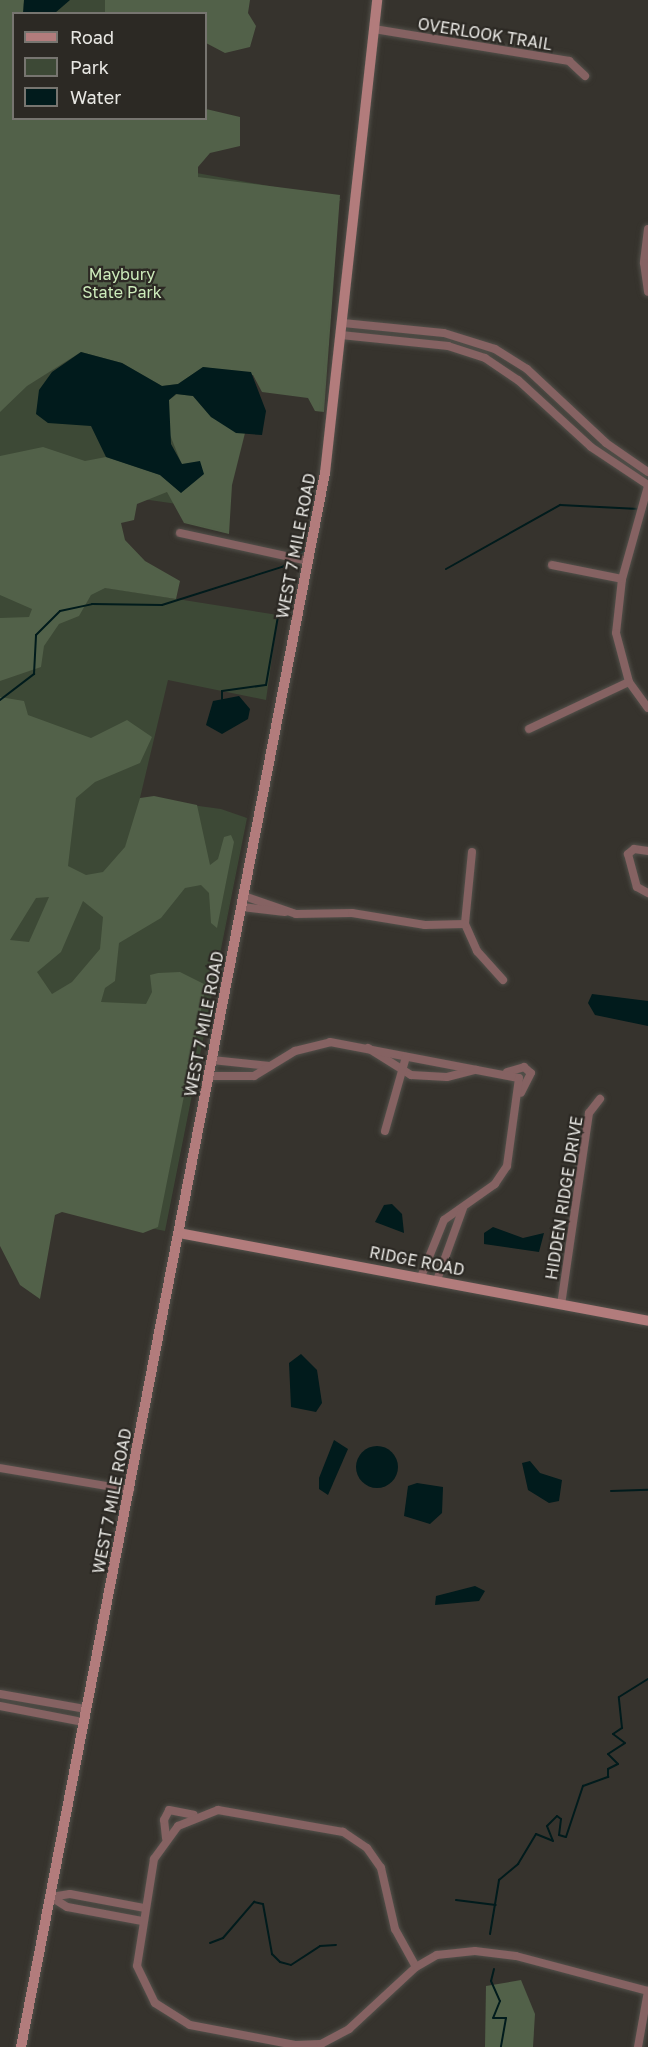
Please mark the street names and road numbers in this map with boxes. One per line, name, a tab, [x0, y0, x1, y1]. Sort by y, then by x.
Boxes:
street label: OVERLOOK TRAIL	[416, 14, 554, 54]
street label: WEST 7 MILE ROAD	[272, 472, 320, 620]
street label: WEST 7 MILE ROAD	[180, 950, 228, 1098]
street label: HIDDEN RIDGE DRIVE	[542, 1115, 586, 1281]
street label: RIDGE ROAD	[368, 1242, 466, 1280]
street label: WEST 7 MILE ROAD	[88, 1427, 136, 1575]

